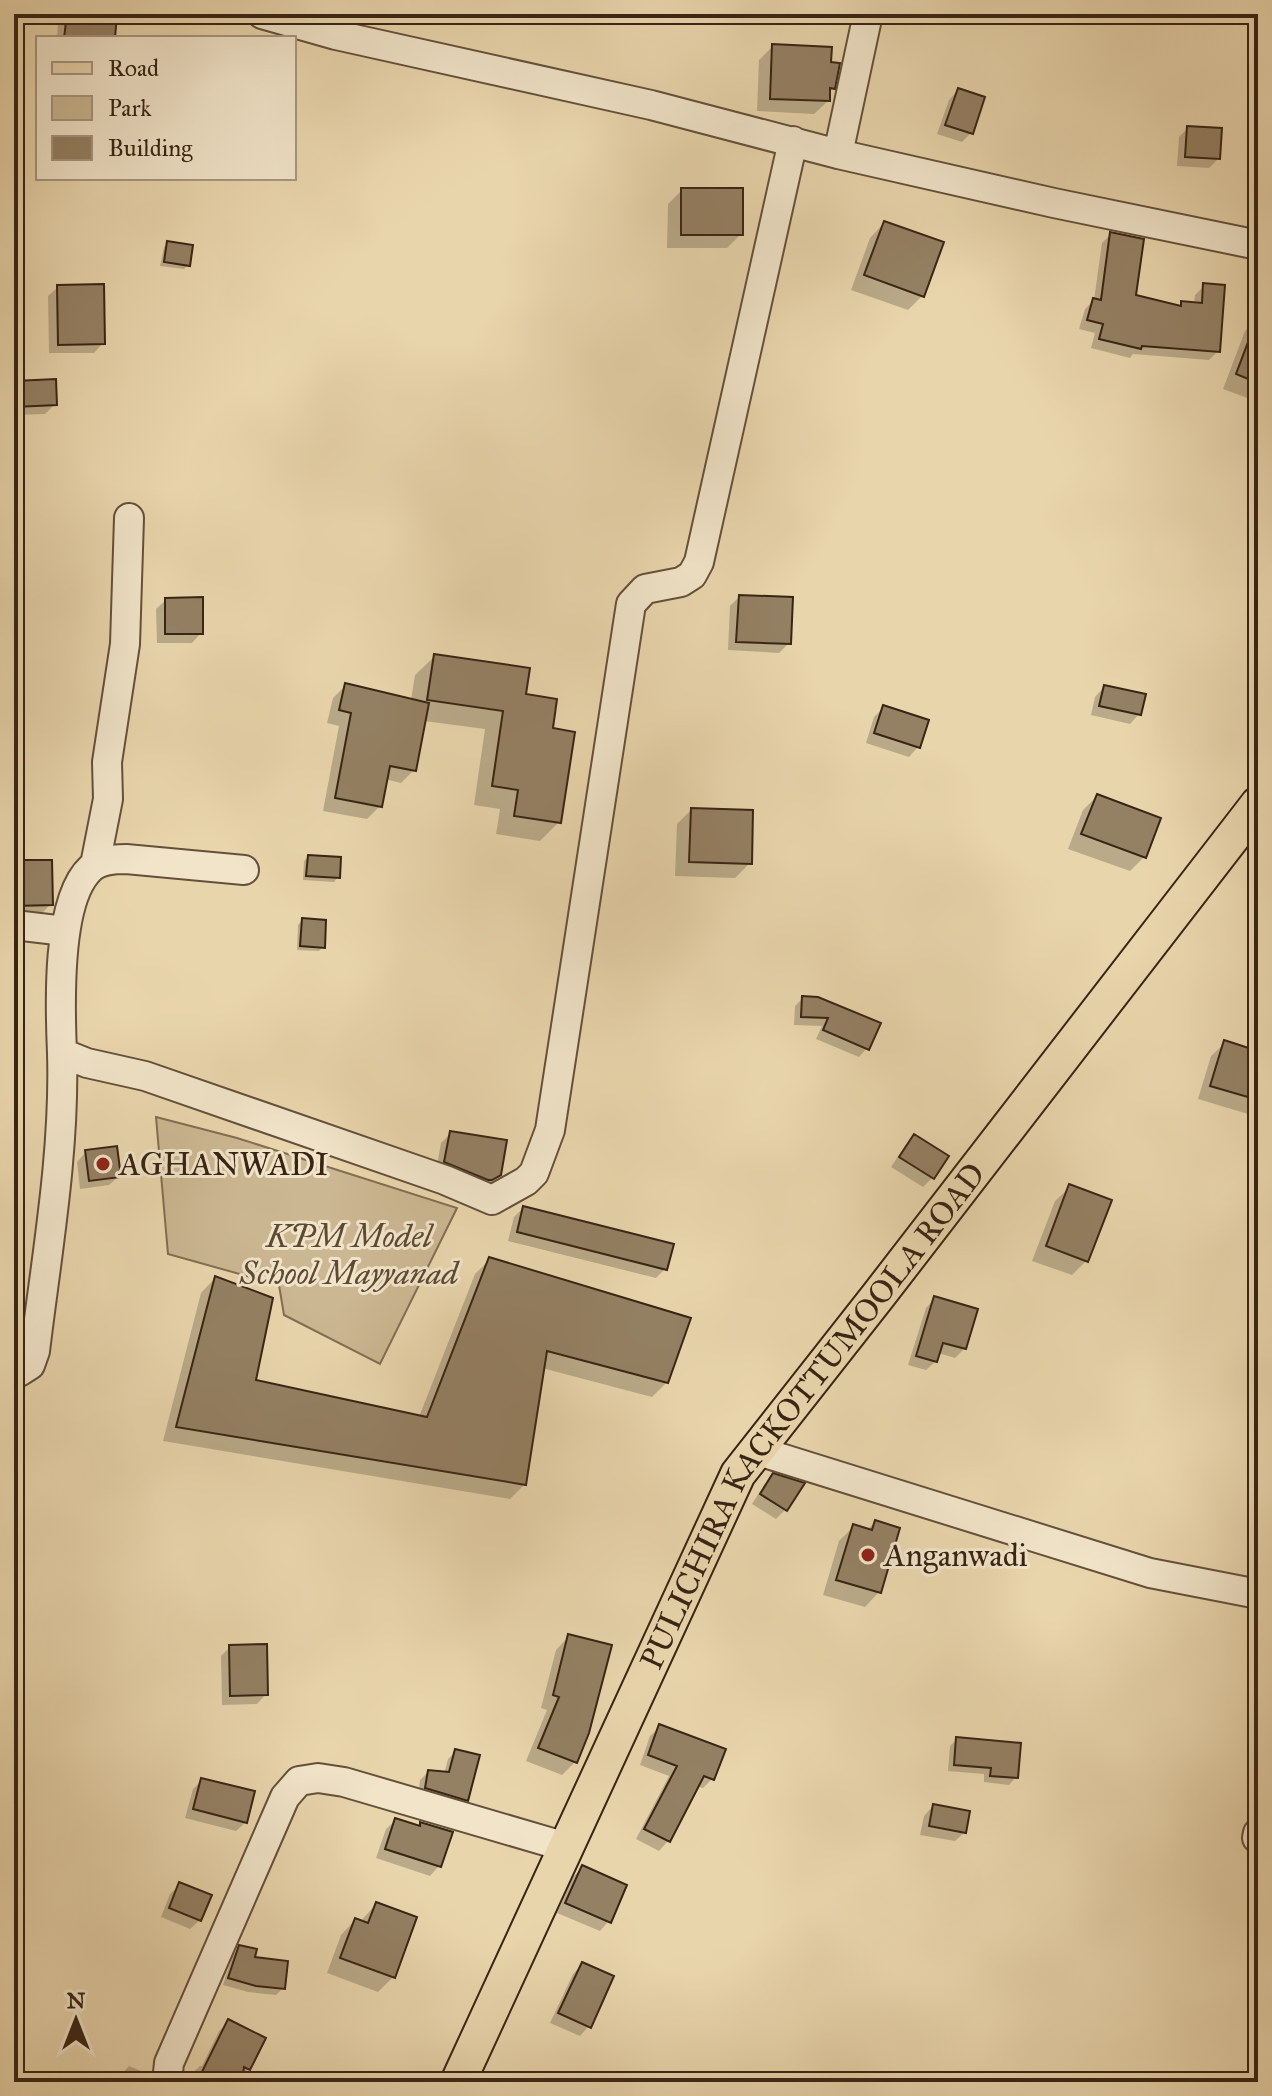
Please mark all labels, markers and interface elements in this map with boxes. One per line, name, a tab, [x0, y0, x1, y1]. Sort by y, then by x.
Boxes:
legend	[36, 36, 296, 180]
text: Road	[108, 53, 159, 83]
text: Park	[108, 93, 152, 123]
text: Building	[108, 133, 193, 163]
place label: AGHANWADI	[117, 1145, 329, 1184]
marker: AGHANWADI	[94, 1155, 112, 1173]
street label: PULICHIRA KACKOTTUMOOLA ROAD	[632, 1155, 994, 1675]
park label: KPM Model School Mayyanad	[239, 1217, 461, 1293]
place label: Anganwadi	[882, 1536, 1028, 1575]
marker: Anganwadi	[859, 1546, 877, 1564]
north arrow	[36, 1980, 116, 2060]
text: N	[67, 1987, 86, 2014]

